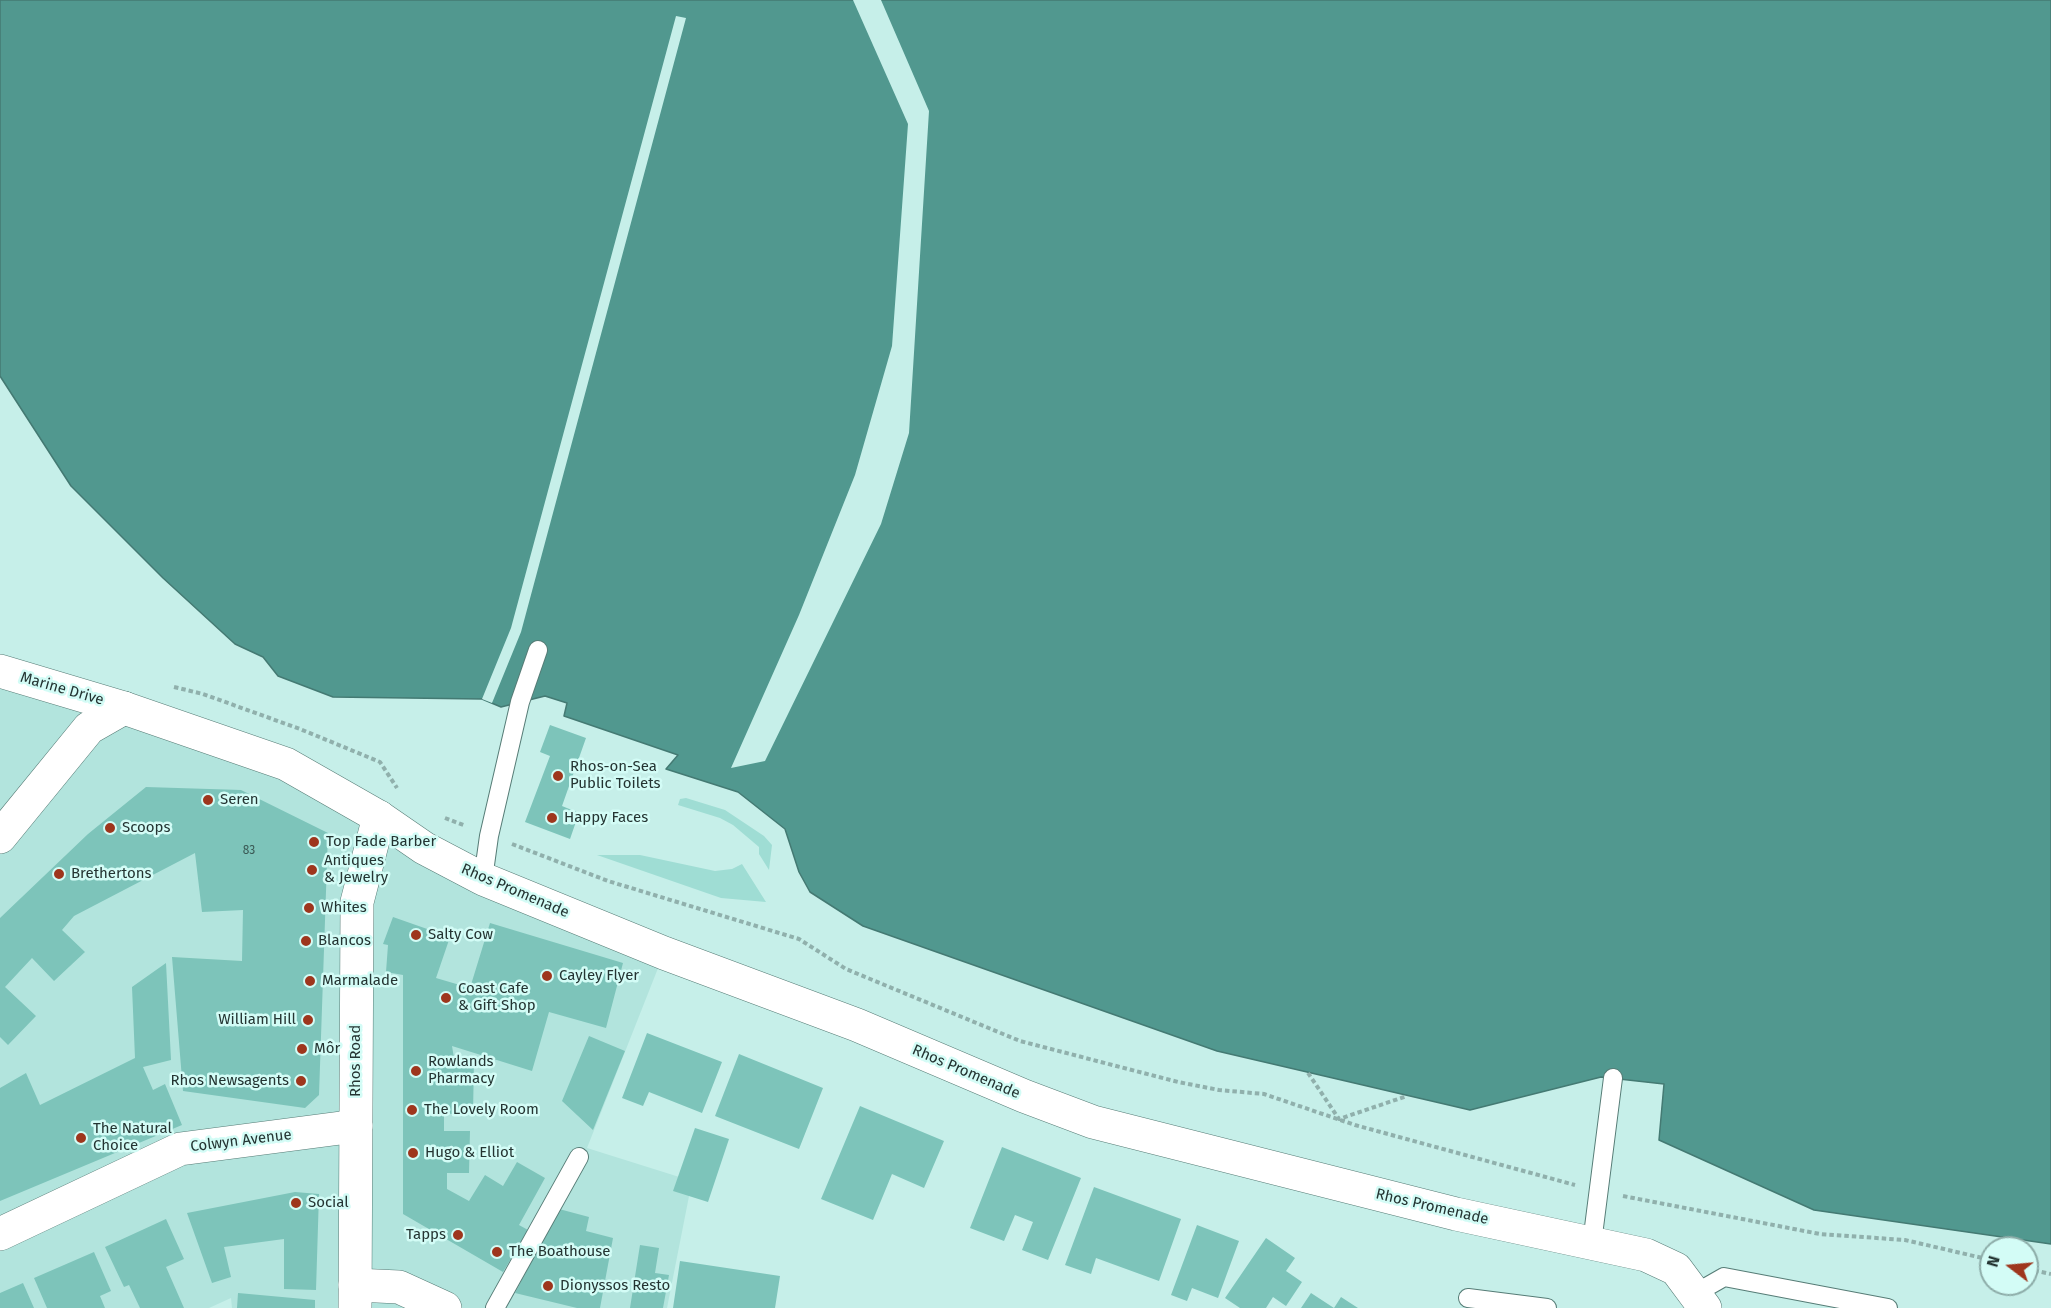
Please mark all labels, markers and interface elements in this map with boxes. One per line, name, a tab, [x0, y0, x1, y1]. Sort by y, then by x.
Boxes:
street label: Marine Drive	[18, 669, 106, 709]
place label: Rhos-on-Sea Public Toilets	[570, 758, 661, 793]
marker: Rhos-on-Sea Public Toilets	[551, 769, 565, 783]
place label: Seren	[220, 791, 259, 809]
marker: Seren	[201, 793, 215, 807]
place label: Happy Faces	[564, 809, 648, 827]
marker: Happy Faces	[545, 811, 559, 825]
place label: Scoops	[122, 819, 170, 837]
marker: Scoops	[103, 821, 117, 835]
place label: Top Fade Barber	[326, 833, 436, 851]
marker: Top Fade Barber	[307, 835, 321, 849]
house number: 83	[243, 844, 255, 858]
place label: Antiques & Jewelry	[324, 852, 388, 887]
street label: Rhos Promenade	[458, 860, 572, 922]
marker: Antiques & Jewelry	[305, 863, 319, 877]
place label: Brethertons	[71, 865, 152, 883]
marker: Brethertons	[52, 867, 66, 881]
place label: Whites	[321, 899, 367, 917]
marker: Whites	[302, 901, 316, 915]
place label: Salty Cow	[428, 926, 493, 944]
marker: Salty Cow	[409, 928, 423, 942]
place label: Blancos	[318, 932, 371, 950]
marker: Blancos	[299, 934, 313, 948]
place label: Cayley Flyer	[559, 967, 639, 985]
marker: Cayley Flyer	[540, 969, 554, 983]
place label: Marmalade	[322, 972, 398, 990]
marker: Marmalade	[303, 974, 317, 988]
place label: Coast Cafe & Gift Shop	[458, 980, 536, 1015]
marker: Coast Cafe & Gift Shop	[439, 991, 453, 1005]
place label: William Hill	[218, 1011, 296, 1029]
marker: William Hill	[301, 1013, 315, 1027]
street label: Rhos Road	[347, 1025, 365, 1097]
place label: Môr	[314, 1040, 340, 1058]
street label: Rhos Promenade	[909, 1041, 1023, 1103]
marker: Môr	[295, 1042, 309, 1056]
place label: Rowlands Pharmacy	[428, 1053, 495, 1088]
marker: Rowlands Pharmacy	[409, 1064, 423, 1078]
place label: Rhos Newsagents	[170, 1072, 289, 1090]
marker: Rhos Newsagents	[294, 1074, 308, 1088]
place label: The Lovely Room	[424, 1101, 539, 1119]
marker: The Lovely Room	[405, 1103, 419, 1117]
place label: The Natural Choice	[93, 1120, 172, 1155]
street label: Colwyn Avenue	[189, 1126, 293, 1156]
marker: The Natural Choice	[74, 1131, 88, 1145]
place label: Hugo & Elliot	[425, 1144, 514, 1162]
marker: Hugo & Elliot	[406, 1146, 420, 1160]
street label: Rhos Promenade	[1374, 1185, 1490, 1229]
place label: Social	[308, 1194, 349, 1212]
marker: Social	[289, 1196, 303, 1210]
place label: Tapps	[406, 1226, 446, 1244]
marker: Tapps	[451, 1228, 465, 1242]
north arrow	[1979, 1236, 2039, 1296]
place label: The Boathouse	[509, 1243, 610, 1261]
marker: The Boathouse	[490, 1245, 504, 1259]
text: N	[1983, 1254, 2004, 1269]
place label: Dionyssos Resto	[560, 1277, 670, 1295]
marker: Dionyssos Resto	[541, 1279, 555, 1293]

